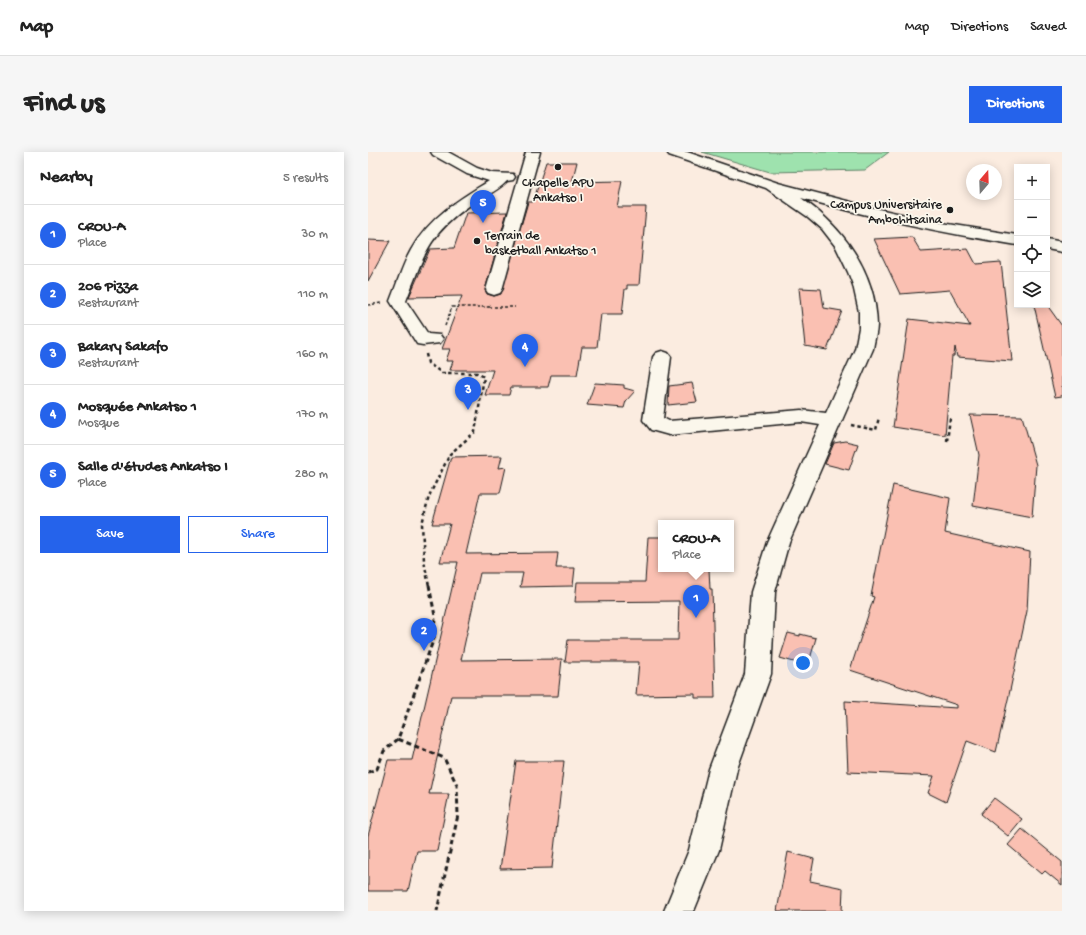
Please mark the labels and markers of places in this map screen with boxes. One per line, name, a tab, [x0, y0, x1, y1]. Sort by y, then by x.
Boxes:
marker: Chapelle APU Ankatso I	[553, 162, 563, 172]
place label: Chapelle APU Ankatso I	[522, 176, 595, 206]
pin: 5	[470, 190, 496, 223]
place label: Campus Universitaire Ambohitsaina	[830, 198, 943, 228]
marker: Campus Universitaire Ambohitsaina	[945, 205, 955, 215]
place label: Terrain de basketball Ankatso 1	[484, 229, 597, 259]
marker: Terrain de basketball Ankatso 1	[472, 236, 482, 246]
pin: 4	[512, 334, 538, 367]
pin: 3	[455, 377, 481, 410]
pin: 1	[683, 585, 709, 618]
pin: 2	[411, 618, 437, 651]

